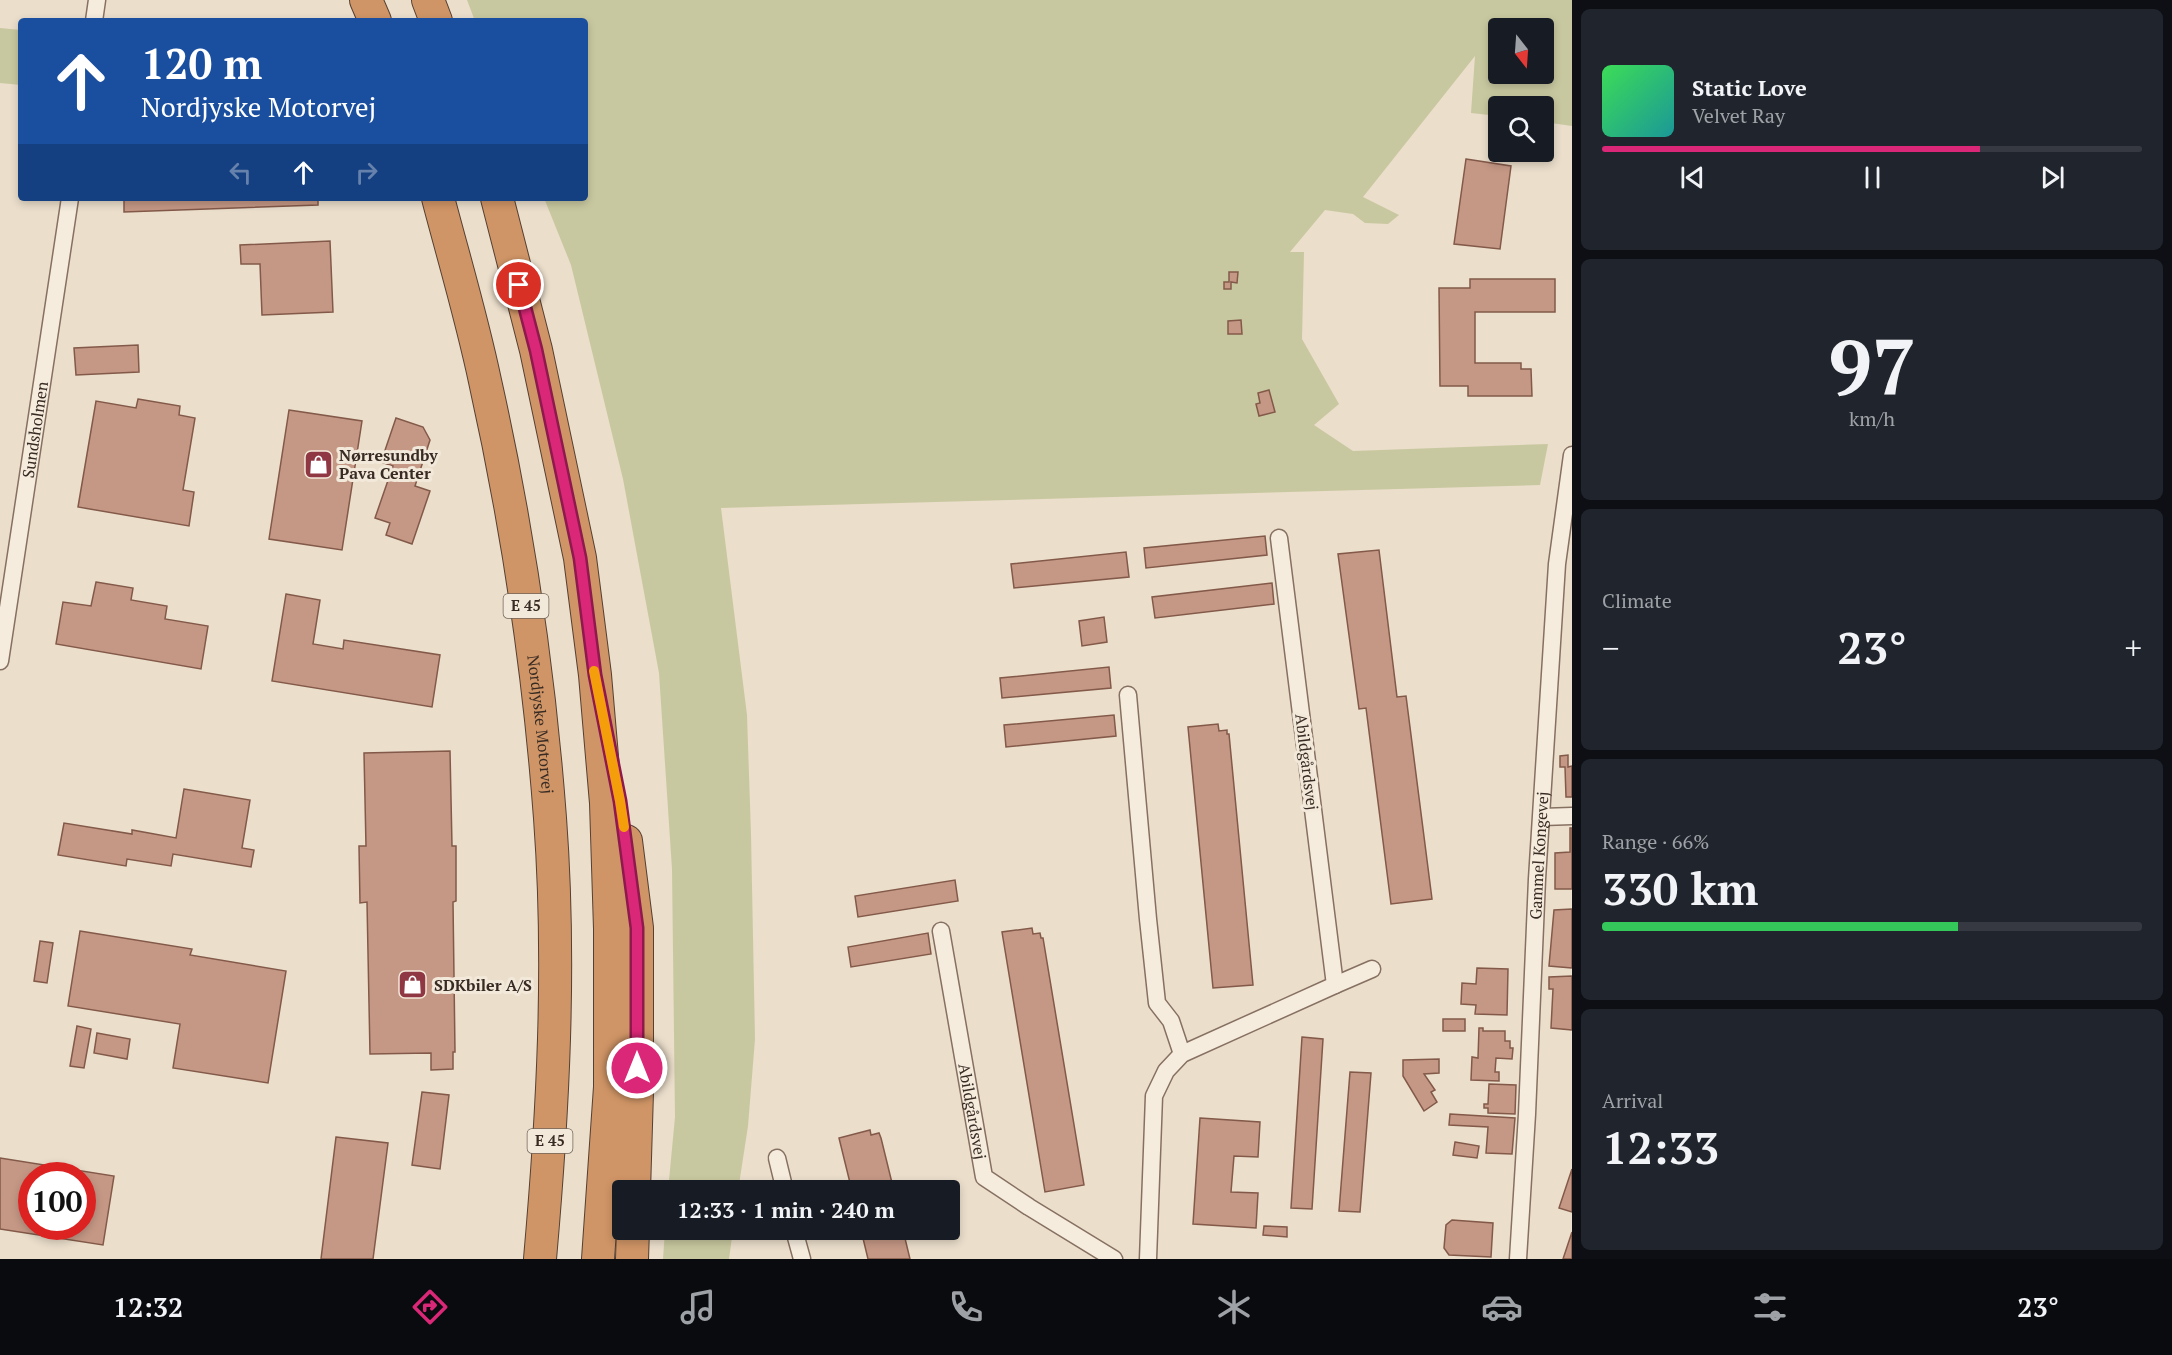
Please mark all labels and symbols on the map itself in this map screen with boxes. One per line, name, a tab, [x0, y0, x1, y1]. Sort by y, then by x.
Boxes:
north arrow	[1488, 18, 1554, 84]
pin	[493, 259, 544, 310]
street label: Sundsholmen	[17, 379, 53, 480]
place label: Nørresundby Pava Center	[339, 444, 438, 484]
shop icon: Nørresundby Pava Center	[302, 448, 334, 480]
road number: E 45	[504, 594, 548, 618]
street label: Nordjyske Motorvej	[522, 654, 559, 795]
street label: Abildgårdsvej	[1290, 712, 1324, 812]
street label: Gammel Kongevej	[1524, 791, 1554, 920]
shop icon: SDKbiler A/S	[397, 969, 429, 1001]
place label: SDKbiler A/S	[434, 974, 532, 996]
position arrow	[605, 1036, 669, 1100]
street label: Abildgårdsvej	[953, 1061, 992, 1161]
road number: E 45	[528, 1129, 572, 1153]
speed limit sign: 100	[18, 1162, 96, 1240]

